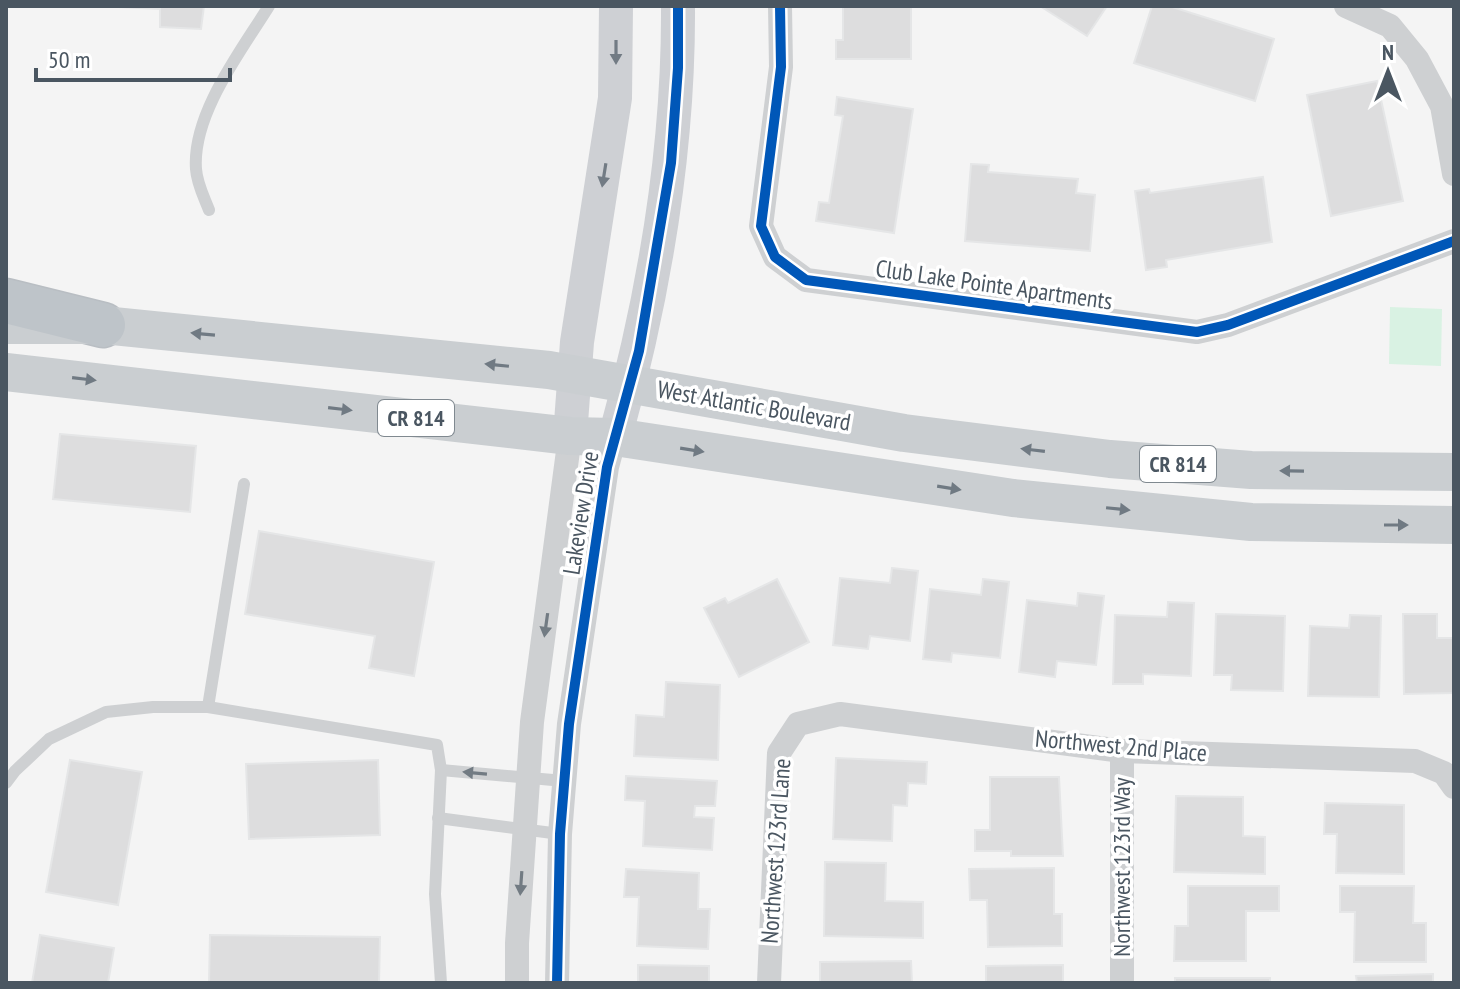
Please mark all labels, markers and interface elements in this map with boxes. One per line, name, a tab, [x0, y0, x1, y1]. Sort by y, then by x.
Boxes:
scale bar	[36, 32, 230, 82]
north arrow	[1348, 32, 1428, 112]
text: N	[1382, 38, 1394, 66]
one-way arrow	[610, 40, 622, 65]
text: 50 m	[48, 44, 90, 75]
one-way arrow	[597, 163, 610, 188]
street label: Club Lake Pointe Apartments	[874, 253, 1114, 316]
one-way arrow	[190, 328, 215, 341]
one-way arrow	[484, 358, 509, 371]
one-way arrow	[72, 372, 97, 385]
street label: West Atlantic Boulevard	[655, 373, 853, 438]
road number: CR 814	[378, 400, 454, 436]
one-way arrow	[328, 403, 353, 416]
one-way arrow	[1020, 443, 1045, 456]
one-way arrow	[680, 444, 705, 457]
road number: CR 814	[1140, 446, 1216, 482]
street label: Lakeview Drive	[555, 449, 606, 577]
one-way arrow	[1279, 464, 1304, 477]
one-way arrow	[937, 482, 962, 495]
one-way arrow	[1106, 502, 1131, 515]
one-way arrow	[1384, 519, 1409, 531]
one-way arrow	[539, 612, 552, 637]
street label: Northwest 2nd Place	[1034, 723, 1208, 768]
street label: Northwest 123rd Lane	[754, 757, 797, 945]
one-way arrow	[462, 766, 487, 779]
street label: Northwest 123rd Way	[1106, 777, 1137, 957]
one-way arrow	[514, 871, 527, 896]

